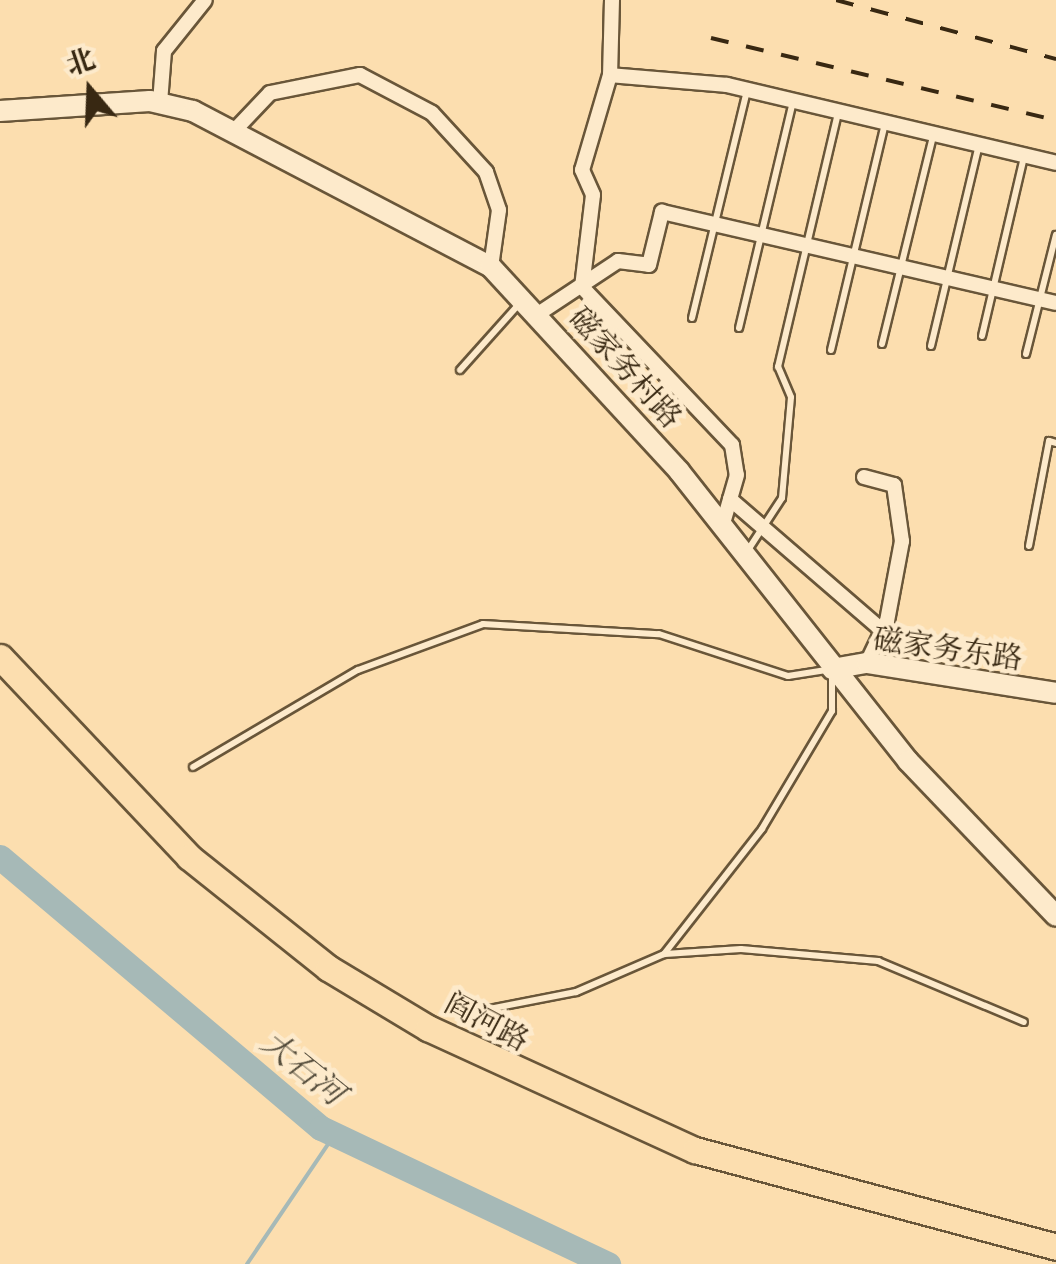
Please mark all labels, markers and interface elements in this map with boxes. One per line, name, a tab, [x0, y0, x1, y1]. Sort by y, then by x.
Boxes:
text: 北	[60, 37, 100, 85]
north arrow	[40, 40, 140, 140]
street label: 磁家务村路	[562, 299, 690, 435]
street label: 磁家务东路	[871, 620, 1025, 676]
street label: 阎河路	[439, 984, 535, 1058]
water label: 大石河	[254, 1023, 352, 1113]

